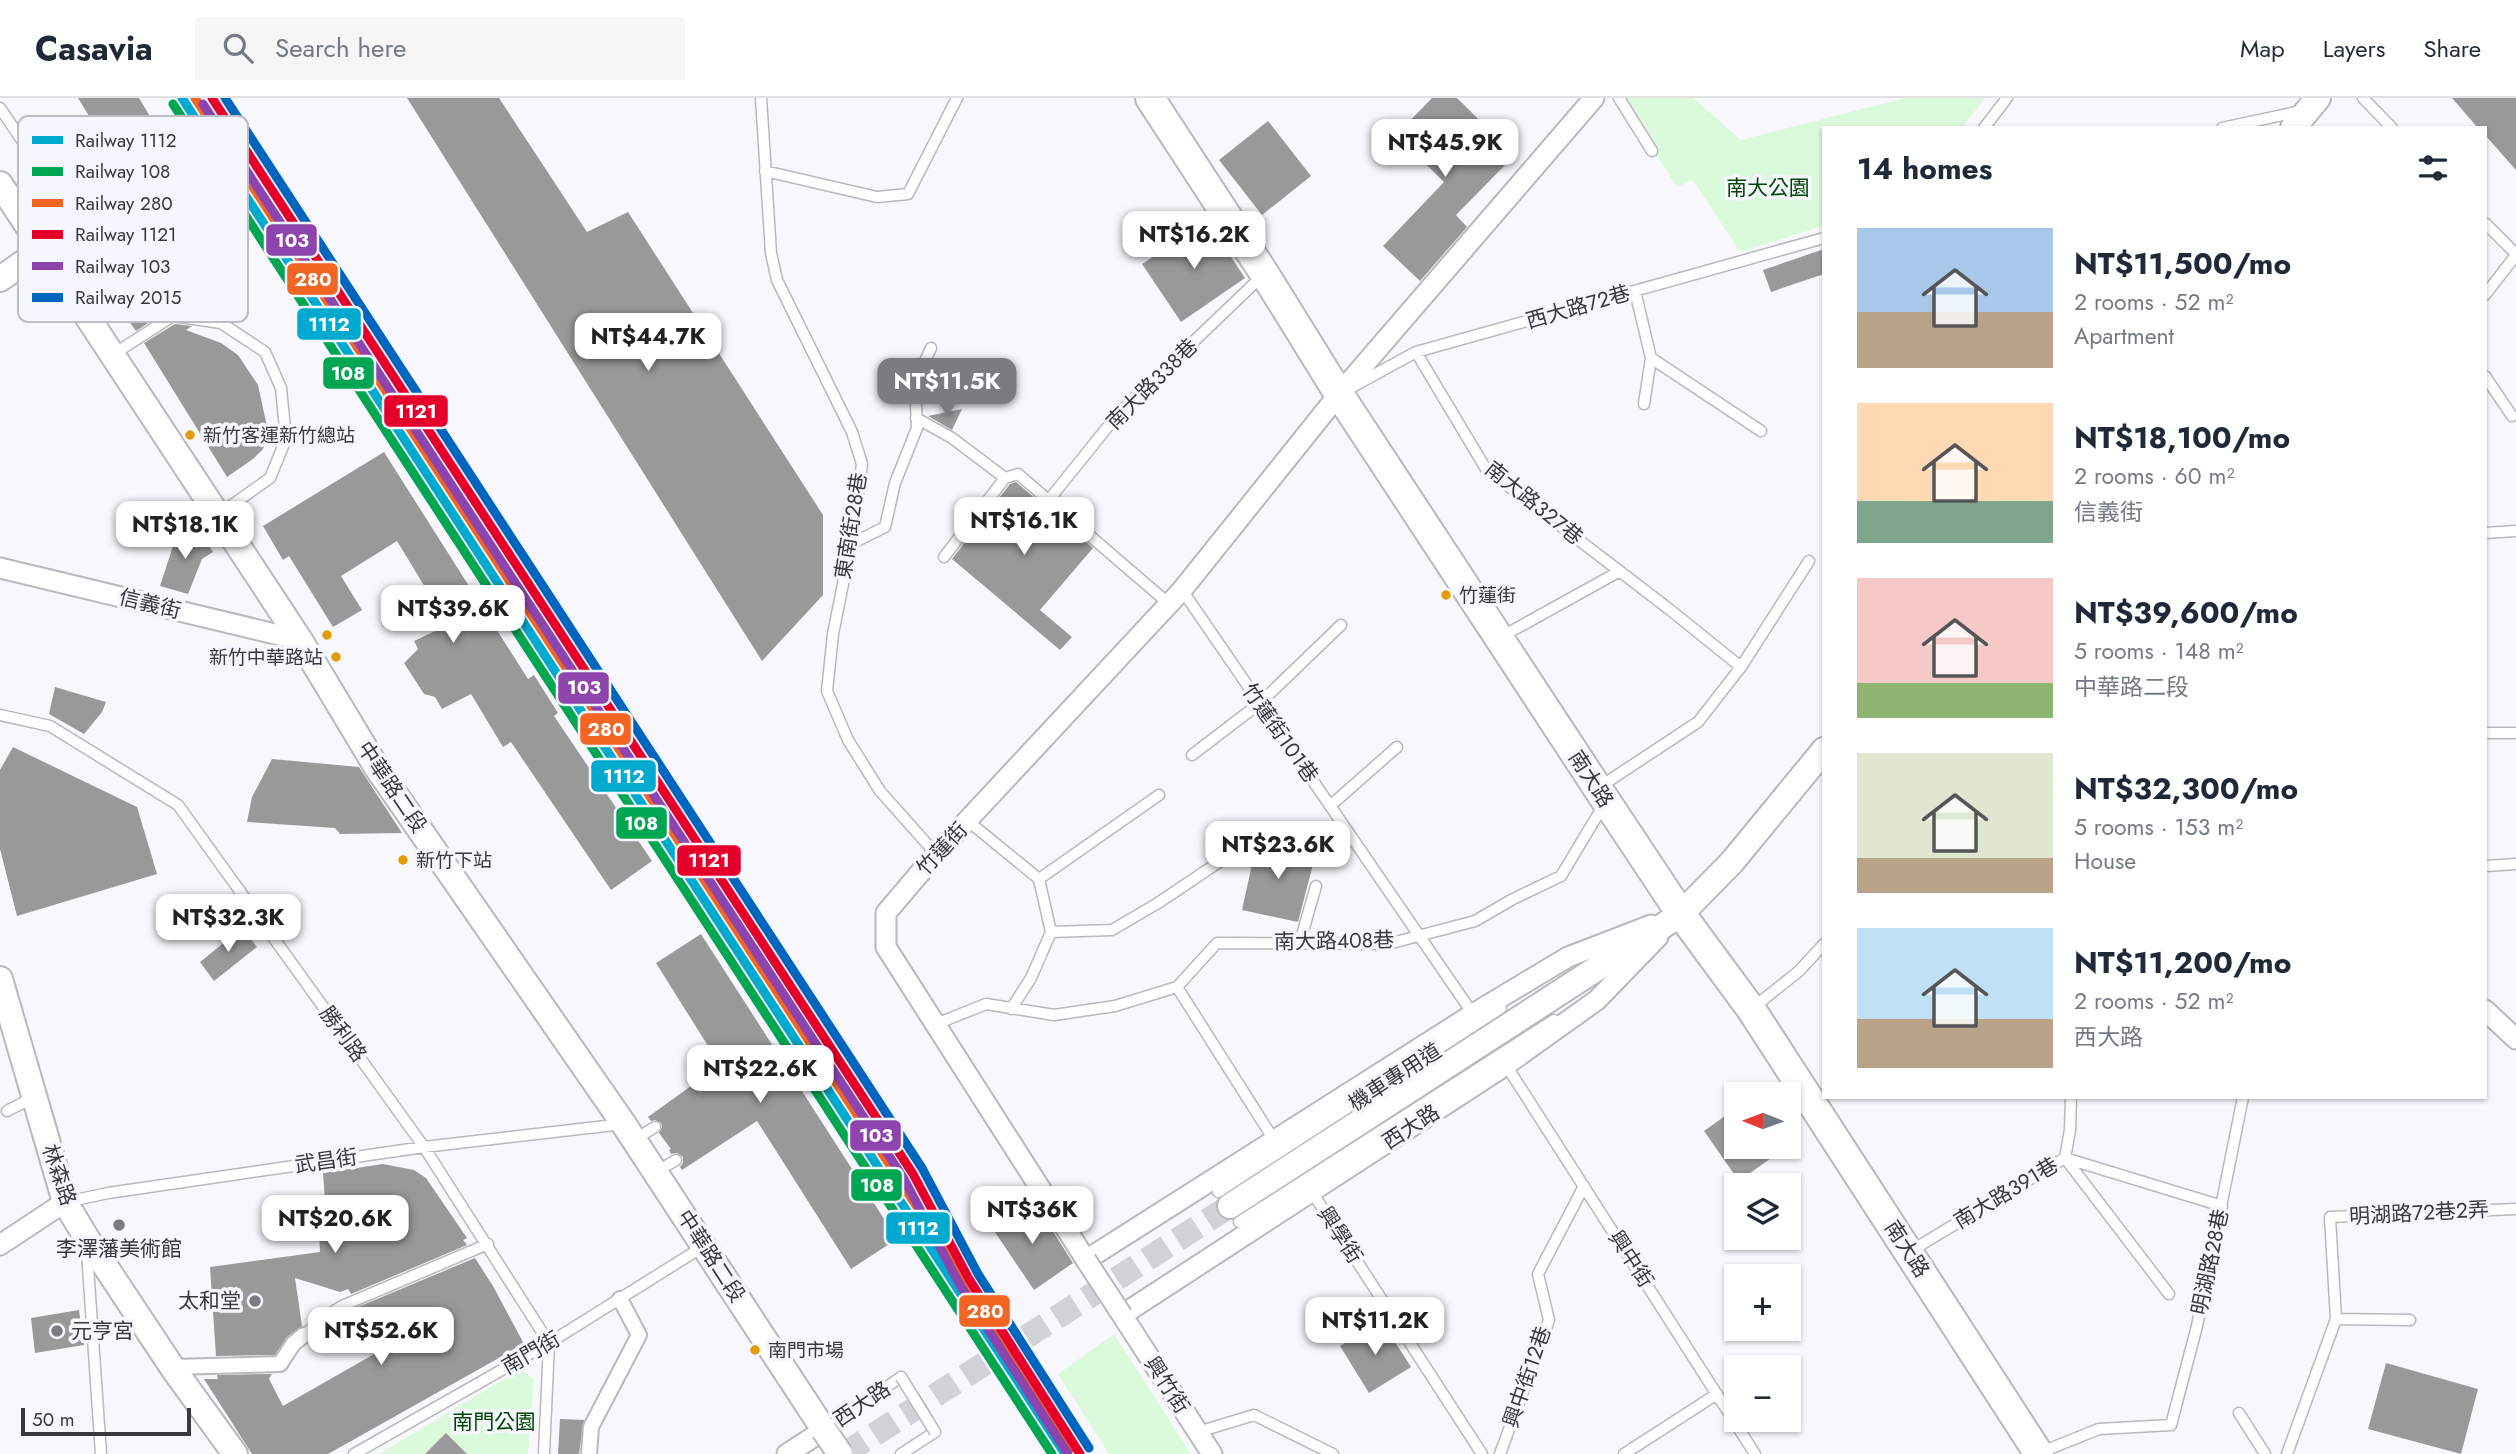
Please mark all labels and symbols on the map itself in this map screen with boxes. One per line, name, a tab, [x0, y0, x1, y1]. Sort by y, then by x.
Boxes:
legend	[18, 116, 248, 322]
pin: NT$45.9K	[1373, 120, 1517, 179]
text: Railway 1112	[75, 127, 177, 154]
text: Railway 108	[75, 158, 170, 185]
park label: 南大公園	[1726, 173, 1810, 203]
text: Railway 280	[75, 190, 173, 217]
pin: NT$16.2K	[1122, 212, 1266, 271]
text: Railway 1121	[75, 221, 177, 248]
line badge: 103	[265, 223, 318, 257]
text: 103	[275, 227, 309, 254]
text: Railway 103	[75, 253, 170, 280]
line badge: 280	[286, 262, 339, 296]
text: 280	[295, 266, 331, 293]
street label: 西大路72巷	[1522, 278, 1634, 336]
text: Railway 2015	[75, 284, 182, 311]
line badge: 1112	[296, 307, 362, 341]
text: 1112	[308, 311, 350, 338]
pin: NT$44.7K	[576, 314, 720, 373]
street label: 南大路338巷	[1100, 332, 1204, 436]
line badge: 108	[322, 356, 375, 390]
pin: NT$11.5K	[875, 358, 1019, 418]
text: 108	[331, 360, 365, 387]
line badge: 1121	[383, 394, 449, 428]
text: 1121	[395, 398, 437, 425]
place label: 新竹客運新竹總站	[203, 422, 355, 449]
marker: 新竹客運新竹總站	[183, 428, 197, 442]
street label: 南大路327巷	[1479, 454, 1589, 552]
street label: 東南街28巷	[828, 471, 874, 581]
pin: NT$16.1K	[952, 498, 1096, 557]
pin: NT$18.1K	[113, 502, 257, 561]
street label: 信義街	[116, 582, 184, 626]
place label: 竹蓮街	[1459, 582, 1516, 609]
pin: NT$39.6K	[381, 586, 525, 645]
marker: 竹蓮街	[1439, 588, 1453, 602]
unlabelled marker	[320, 628, 334, 642]
place label: 新竹中華路站	[209, 644, 323, 671]
marker: 新竹中華路站	[329, 650, 343, 664]
line badge: 103	[557, 671, 610, 705]
text: 103	[567, 674, 601, 701]
street label: 竹蓮街101巷	[1235, 677, 1325, 789]
line badge: 280	[579, 712, 632, 746]
text: 280	[588, 716, 624, 743]
street label: 中華路二段	[350, 735, 434, 839]
street label: 南大路	[1561, 744, 1621, 814]
line badge: 1112	[590, 759, 657, 793]
text: 1112	[603, 763, 645, 790]
line badge: 108	[615, 806, 668, 840]
text: 108	[624, 810, 658, 837]
street label: 竹蓮街	[910, 816, 974, 882]
pin: NT$23.6K	[1206, 822, 1350, 881]
line badge: 1121	[676, 844, 742, 877]
place label: 新竹下站	[416, 847, 492, 874]
text: 1121	[688, 847, 730, 874]
marker: 新竹下站	[396, 853, 410, 867]
pin: NT$32.3K	[156, 894, 300, 954]
street label: 南大路408巷	[1274, 925, 1394, 957]
street label: 勝利路	[312, 1000, 374, 1068]
street label: 機車專用道	[1343, 1036, 1447, 1118]
pin: NT$22.6K	[688, 1046, 832, 1105]
north arrow	[1724, 1082, 1801, 1158]
street label: 西大路	[1376, 1097, 1446, 1157]
line badge: 103	[849, 1119, 902, 1152]
text: 103	[859, 1122, 893, 1149]
street label: 林森路	[35, 1140, 83, 1210]
street label: 武昌街	[293, 1142, 359, 1180]
street label: 南大路391巷	[1948, 1150, 2064, 1236]
line badge: 108	[850, 1168, 903, 1202]
text: 108	[860, 1172, 894, 1199]
pin: NT$36K	[975, 1186, 1089, 1246]
street label: 明湖路72巷2弄	[2348, 1194, 2490, 1232]
pin: NT$20.6K	[263, 1196, 407, 1255]
street label: 興學街	[1310, 1200, 1370, 1270]
street label: 中華路二段	[670, 1204, 752, 1308]
street label: 明湖路28巷	[2184, 1206, 2236, 1318]
line badge: 1112	[885, 1211, 951, 1245]
street label: 南大路	[1877, 1214, 1937, 1284]
text: 1112	[897, 1215, 939, 1242]
marker: 李澤藩美術館	[111, 1217, 127, 1233]
street label: 興中街	[1601, 1224, 1661, 1294]
place label: 李澤藩美術館	[56, 1234, 182, 1264]
place label: 太和堂	[178, 1286, 241, 1316]
marker: 太和堂	[247, 1293, 263, 1309]
line badge: 280	[958, 1294, 1011, 1328]
text: 280	[967, 1298, 1003, 1325]
pin: NT$11.2K	[1303, 1298, 1447, 1357]
pin: NT$52.6K	[309, 1308, 453, 1367]
place label: 元亨宮	[71, 1316, 134, 1346]
street label: 興中街12巷	[1496, 1322, 1558, 1432]
marker: 元亨宮	[49, 1323, 65, 1339]
street label: 南門街	[496, 1324, 566, 1382]
place label: 南門市場	[768, 1337, 844, 1364]
marker: 南門市場	[748, 1343, 762, 1357]
street label: 興竹街	[1137, 1350, 1197, 1420]
street label: 西大路	[827, 1374, 897, 1434]
scale bar	[21, 1405, 191, 1437]
park label: 南門公園	[452, 1407, 536, 1437]

